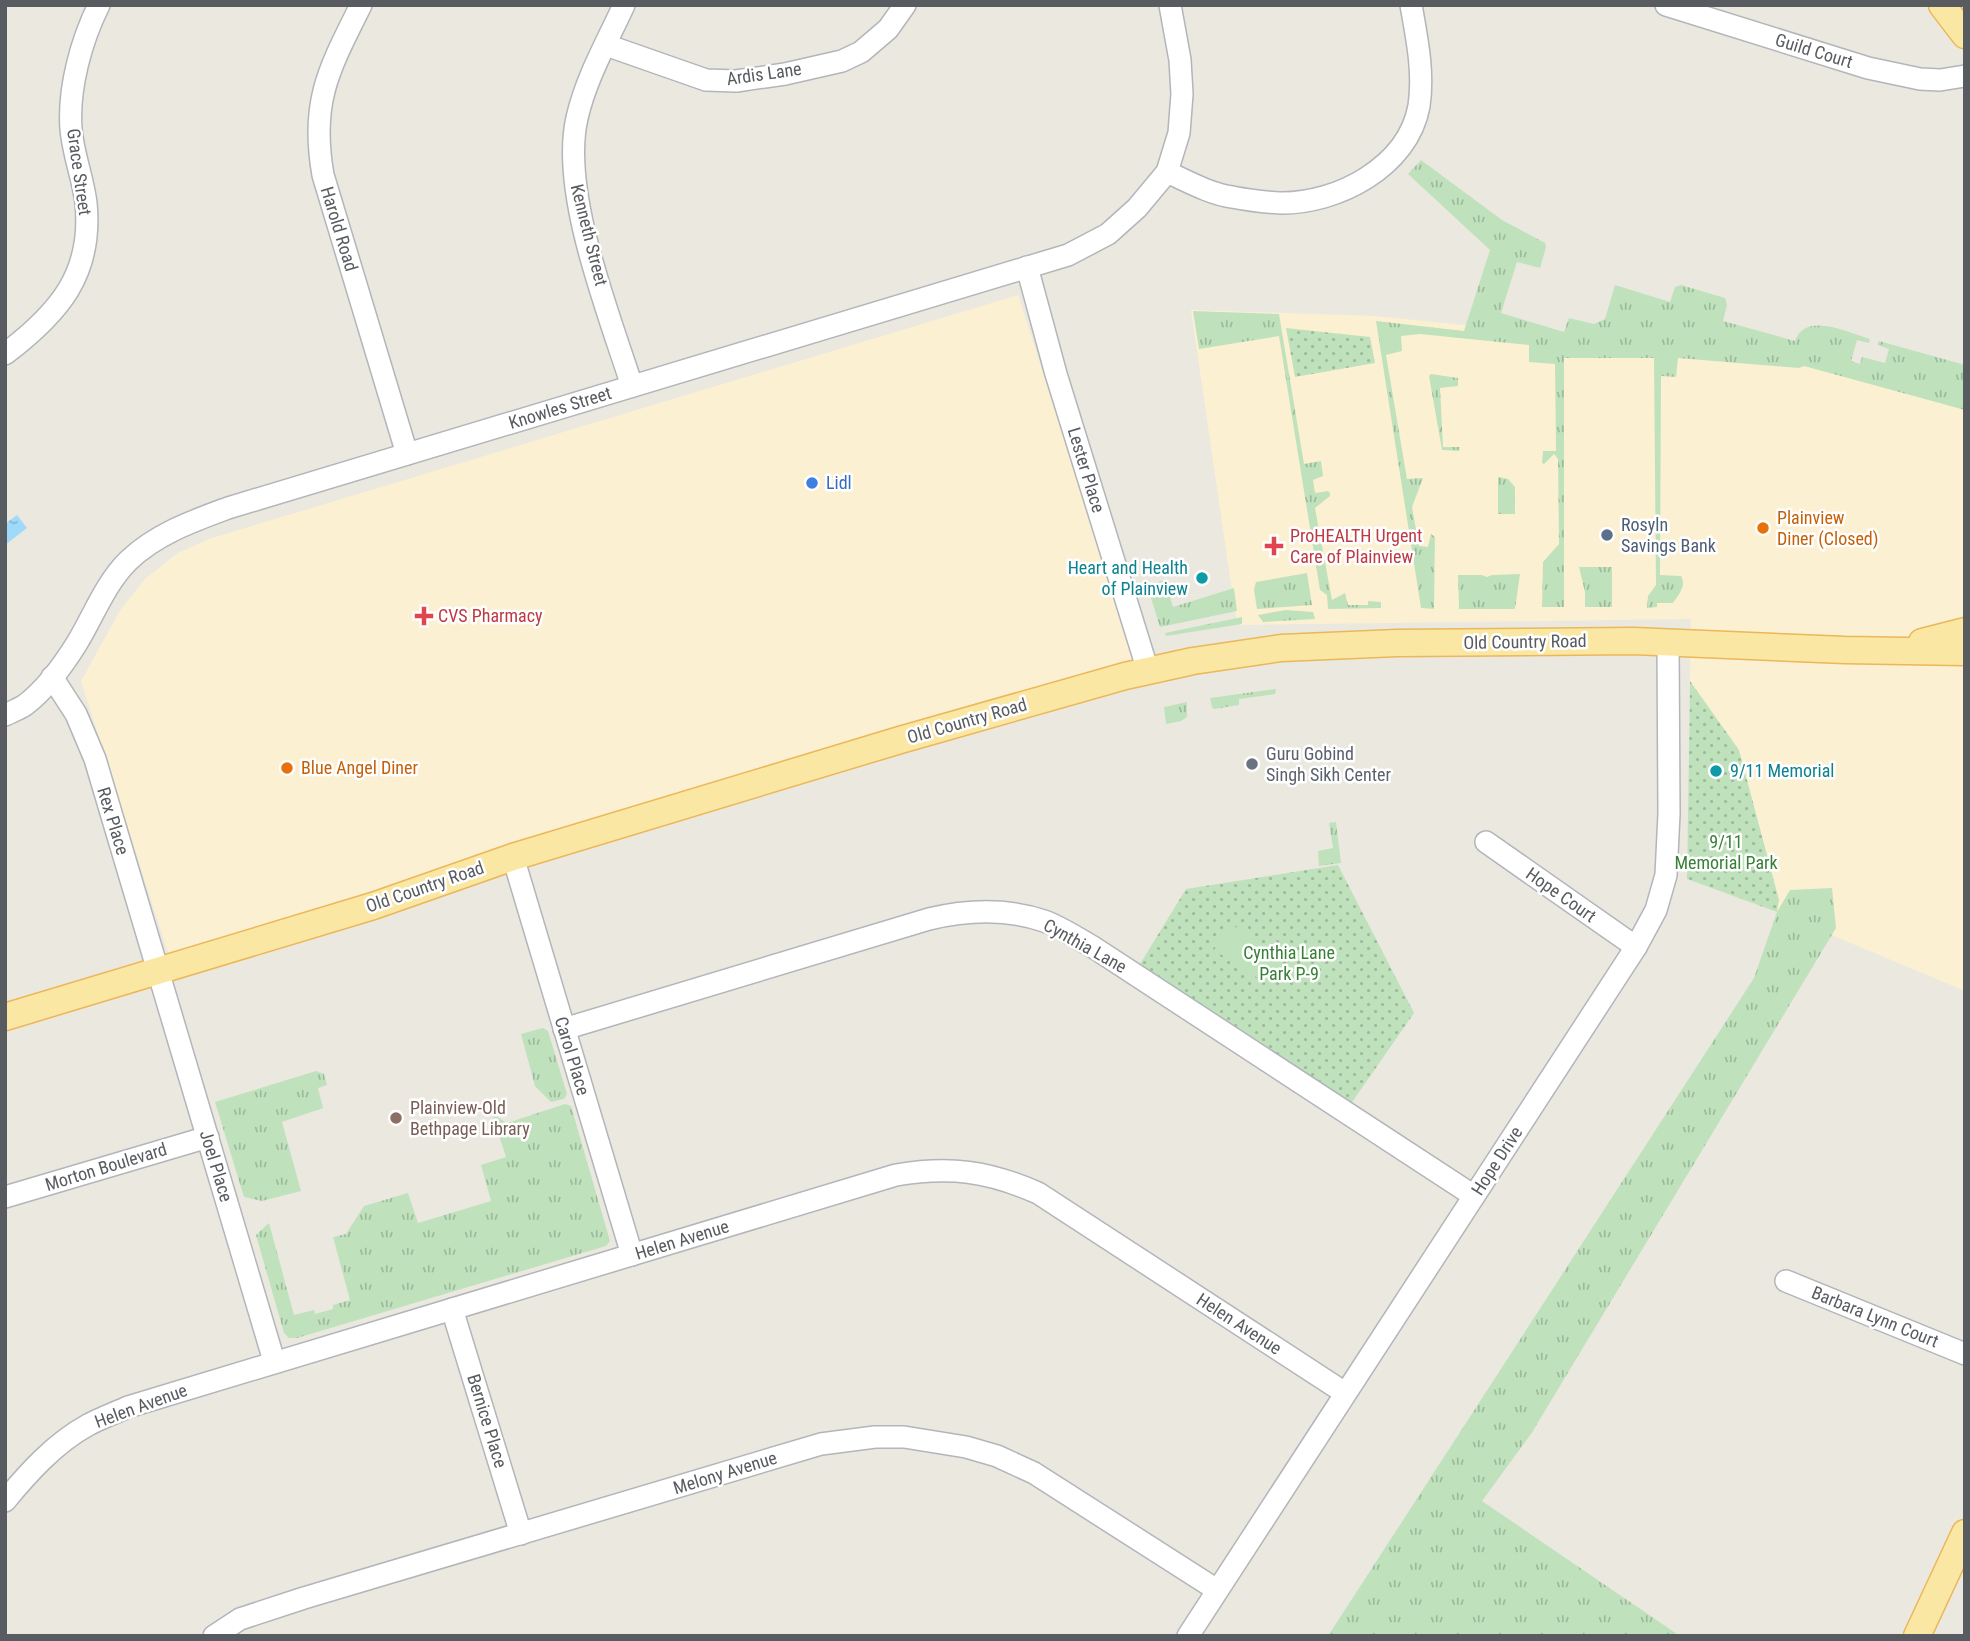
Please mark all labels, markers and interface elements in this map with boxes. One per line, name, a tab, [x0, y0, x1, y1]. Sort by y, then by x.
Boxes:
street label: Guild Court	[1773, 29, 1855, 72]
street label: Ardis Lane	[725, 58, 803, 89]
street label: Grace Street	[63, 127, 96, 217]
street label: Kenneth Street	[567, 182, 612, 288]
street label: Harold Road	[317, 184, 362, 274]
street label: Knowles Street	[506, 382, 614, 433]
street label: Lester Place	[1064, 425, 1109, 515]
place label: Lidl	[826, 472, 852, 493]
marker: Lidl	[804, 475, 820, 491]
place label: Plainview Diner (Closed)	[1777, 507, 1879, 550]
place label: Rosyln Savings Bank	[1621, 514, 1716, 556]
marker: Plainview Diner (Closed)	[1755, 520, 1771, 536]
place label: ProHEALTH Urgent Care of Plainview	[1290, 525, 1422, 567]
marker: Rosyln Savings Bank	[1599, 527, 1615, 543]
marker: ProHEALTH Urgent Care of Plainview	[1264, 536, 1284, 556]
place label: Heart and Health of Plainview	[1068, 557, 1188, 599]
marker: Heart and Health of Plainview	[1194, 570, 1210, 586]
place label: CVS Pharmacy	[438, 605, 543, 626]
marker: CVS Pharmacy	[416, 608, 432, 624]
street label: Old Country Road	[1463, 630, 1587, 653]
street label: Old Country Road	[905, 693, 1029, 748]
place label: Guru Gobind Singh Sikh Center	[1266, 743, 1391, 785]
marker: Guru Gobind Singh Sikh Center	[1244, 756, 1260, 772]
place label: Blue Angel Diner	[301, 757, 418, 778]
marker: Blue Angel Diner	[279, 760, 295, 776]
place label: 9/11 Memorial	[1730, 760, 1834, 781]
marker: 9/11 Memorial	[1708, 763, 1724, 779]
street label: Rex Place	[93, 785, 134, 857]
park label: 9/11 Memorial Park	[1674, 831, 1778, 873]
street label: Old Country Road	[363, 857, 487, 917]
street label: Hope Court	[1522, 863, 1600, 926]
street label: Cynthia Lane	[1040, 914, 1130, 977]
park label: Cynthia Lane Park P-9	[1243, 942, 1335, 984]
street label: Carol Place	[551, 1014, 594, 1098]
place label: Plainview-Old Bethpage Library	[410, 1097, 530, 1139]
marker: Plainview-Old Bethpage Library	[388, 1110, 404, 1126]
street label: Hope Drive	[1467, 1122, 1527, 1199]
street label: Joel Place	[196, 1127, 237, 1204]
street label: Morton Boulevard	[43, 1138, 169, 1195]
street label: Helen Avenue	[632, 1215, 731, 1264]
street label: Barbara Lynn Court	[1809, 1282, 1942, 1352]
street label: Helen Avenue	[1193, 1288, 1286, 1359]
street label: Bernice Place	[463, 1371, 512, 1470]
street label: Helen Avenue	[92, 1379, 190, 1432]
street label: Melony Avenue	[670, 1447, 779, 1498]

